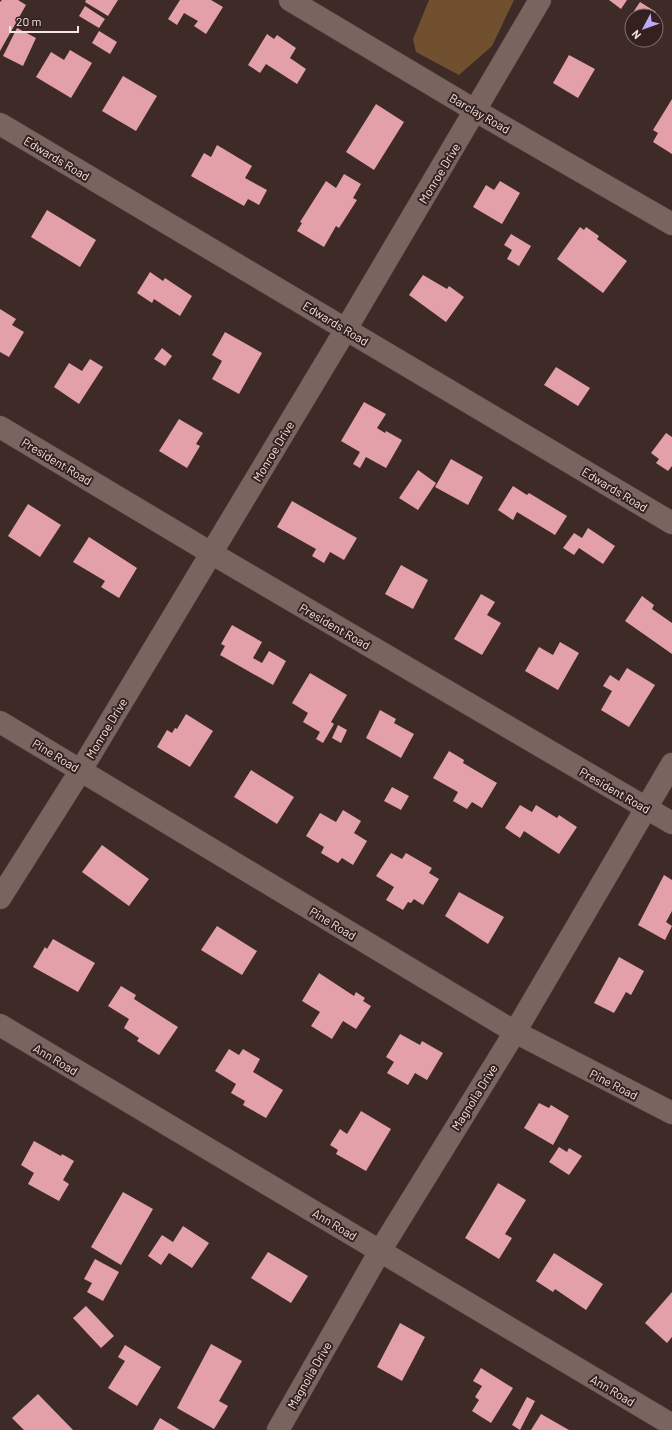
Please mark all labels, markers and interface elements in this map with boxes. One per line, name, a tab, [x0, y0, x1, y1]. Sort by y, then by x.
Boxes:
scale bar	[10, 8, 78, 34]
north arrow	[624, 8, 664, 48]
text: 20 m	[16, 14, 42, 28]
text: N	[629, 28, 643, 42]
street label: Barclay Road	[447, 90, 513, 136]
street label: Edwards Road	[22, 133, 92, 183]
street label: Monroe Drive	[415, 140, 463, 206]
street label: Edwards Road	[301, 298, 371, 348]
street label: Monroe Drive	[249, 418, 297, 484]
street label: President Road	[19, 435, 95, 487]
street label: Edwards Road	[580, 464, 650, 514]
street label: President Road	[297, 600, 373, 652]
street label: Monroe Drive	[82, 695, 130, 761]
street label: Pine Road	[30, 736, 82, 774]
street label: President Road	[577, 764, 653, 816]
street label: Pine Road	[307, 904, 359, 942]
street label: Ann Road	[31, 1040, 81, 1078]
street label: Magnolia Drive	[448, 1061, 500, 1133]
street label: Pine Road	[588, 1066, 640, 1102]
street label: Ann Road	[310, 1205, 360, 1243]
street label: Magnolia Drive	[284, 1339, 334, 1411]
street label: Ann Road	[588, 1371, 638, 1409]

